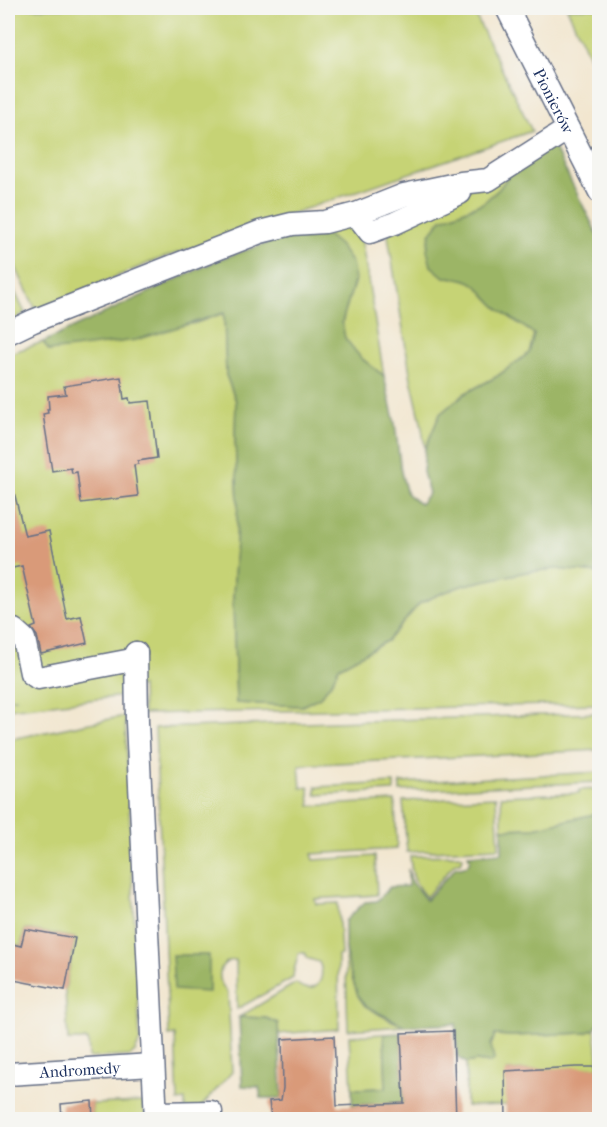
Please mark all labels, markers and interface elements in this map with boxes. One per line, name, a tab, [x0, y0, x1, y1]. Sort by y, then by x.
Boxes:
street label: Pionierów	[530, 65, 579, 138]
street label: Andromedy	[38, 1057, 121, 1082]

